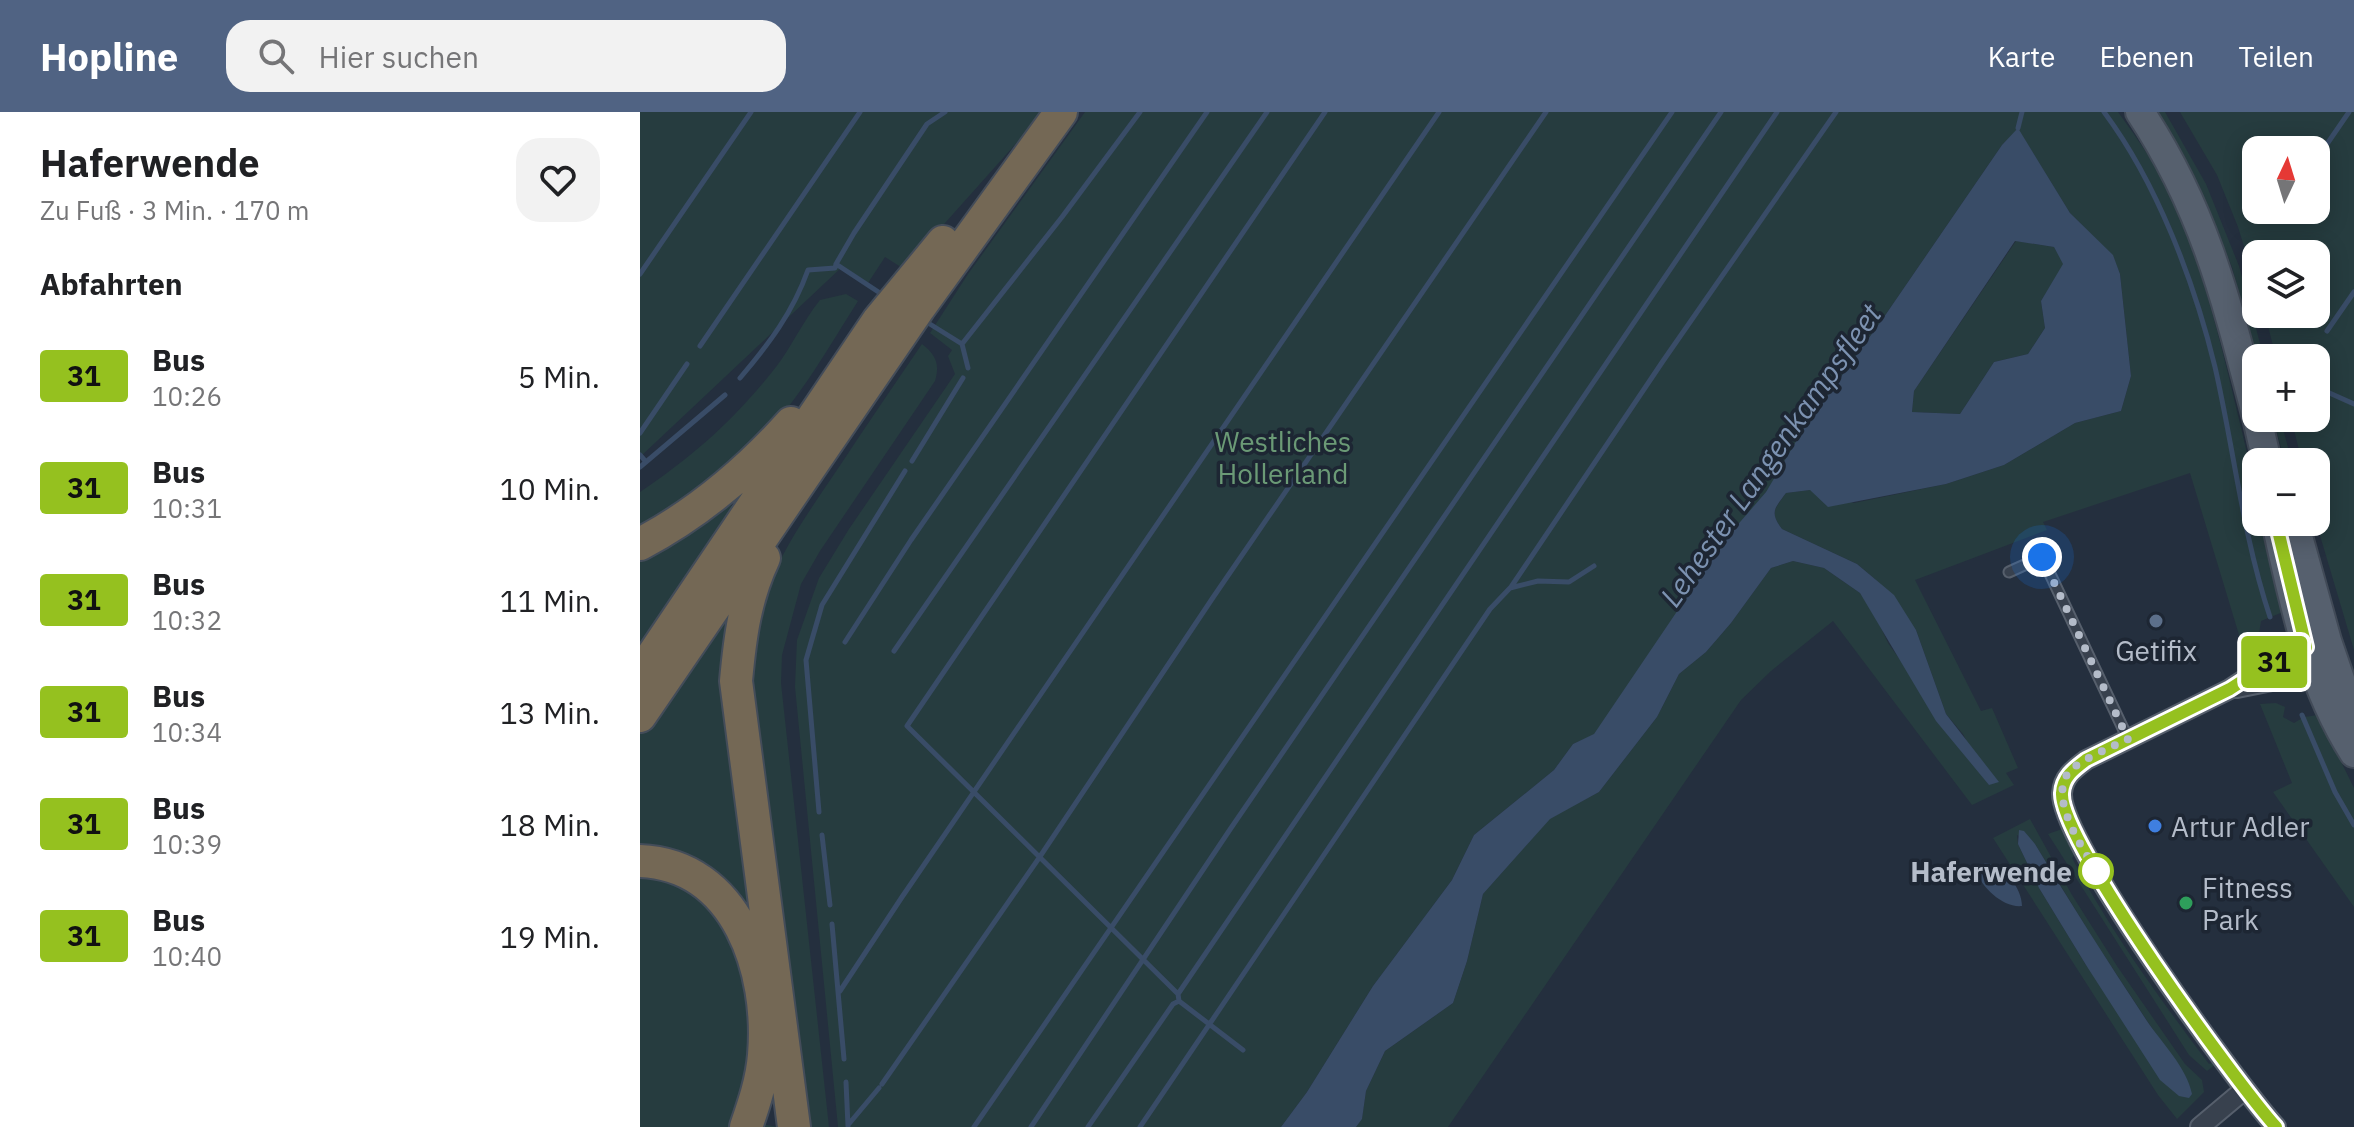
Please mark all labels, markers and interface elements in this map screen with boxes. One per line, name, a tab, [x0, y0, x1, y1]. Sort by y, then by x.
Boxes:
search box	[226, 20, 786, 92]
text: Hopline	[40, 32, 178, 81]
icon: search	[254, 34, 298, 78]
text: Hier suchen	[318, 37, 479, 76]
text: Karte	[1988, 38, 2055, 75]
text: Ebenen	[2099, 38, 2195, 75]
text: Teilen	[2239, 38, 2314, 75]
north arrow	[2242, 136, 2330, 224]
map controls	[2242, 136, 2330, 536]
text: Haferwende	[40, 138, 260, 187]
button: heart	[516, 138, 600, 222]
text: Zu Fuß · 3 Min. · 170 m	[40, 193, 309, 227]
button: layers	[2242, 240, 2330, 328]
text: Abfahrten	[40, 264, 183, 303]
water label: Lehester Langenkampsfleet	[1651, 295, 1890, 614]
text: Bus	[152, 340, 205, 379]
button: +	[2242, 344, 2330, 432]
text: 31	[67, 357, 101, 394]
text: 5 Min.	[518, 357, 600, 396]
text: 10:26	[152, 379, 222, 413]
park label: Westliches Hollerland	[1215, 423, 1351, 492]
button: −	[2242, 448, 2330, 536]
text: Bus	[152, 452, 205, 491]
text: 31	[67, 469, 101, 506]
text: 10 Min.	[500, 469, 600, 508]
text: 10:31	[152, 491, 222, 525]
your location	[2022, 537, 2062, 577]
text: Bus	[152, 564, 205, 603]
text: 31	[67, 581, 101, 618]
text: 11 Min.	[500, 581, 600, 620]
text: 10:32	[152, 603, 222, 637]
marker: Getifix	[2147, 612, 2165, 630]
place label: Getifix	[2115, 632, 2197, 669]
line badge: 31	[2238, 636, 2310, 688]
text: 31	[2257, 643, 2291, 680]
text: Bus	[152, 676, 205, 715]
text: 31	[67, 693, 101, 730]
text: 13 Min.	[500, 693, 600, 732]
text: 10:34	[152, 715, 222, 749]
text: Bus	[152, 788, 205, 827]
text: 31	[67, 805, 101, 842]
text: 18 Min.	[500, 805, 600, 844]
place label: Artur Adler	[2171, 808, 2309, 845]
marker: Artur Adler	[2146, 817, 2164, 835]
text: 10:39	[152, 827, 222, 861]
place label: Haferwende	[1910, 853, 2072, 890]
marker: Haferwende	[2079, 854, 2113, 888]
place label: Fitness Park	[2202, 869, 2293, 938]
marker: Fitness Park	[2177, 894, 2195, 912]
text: Bus	[152, 900, 205, 939]
text: 31	[67, 917, 101, 954]
text: 19 Min.	[500, 917, 600, 956]
text: 10:40	[152, 939, 222, 973]

